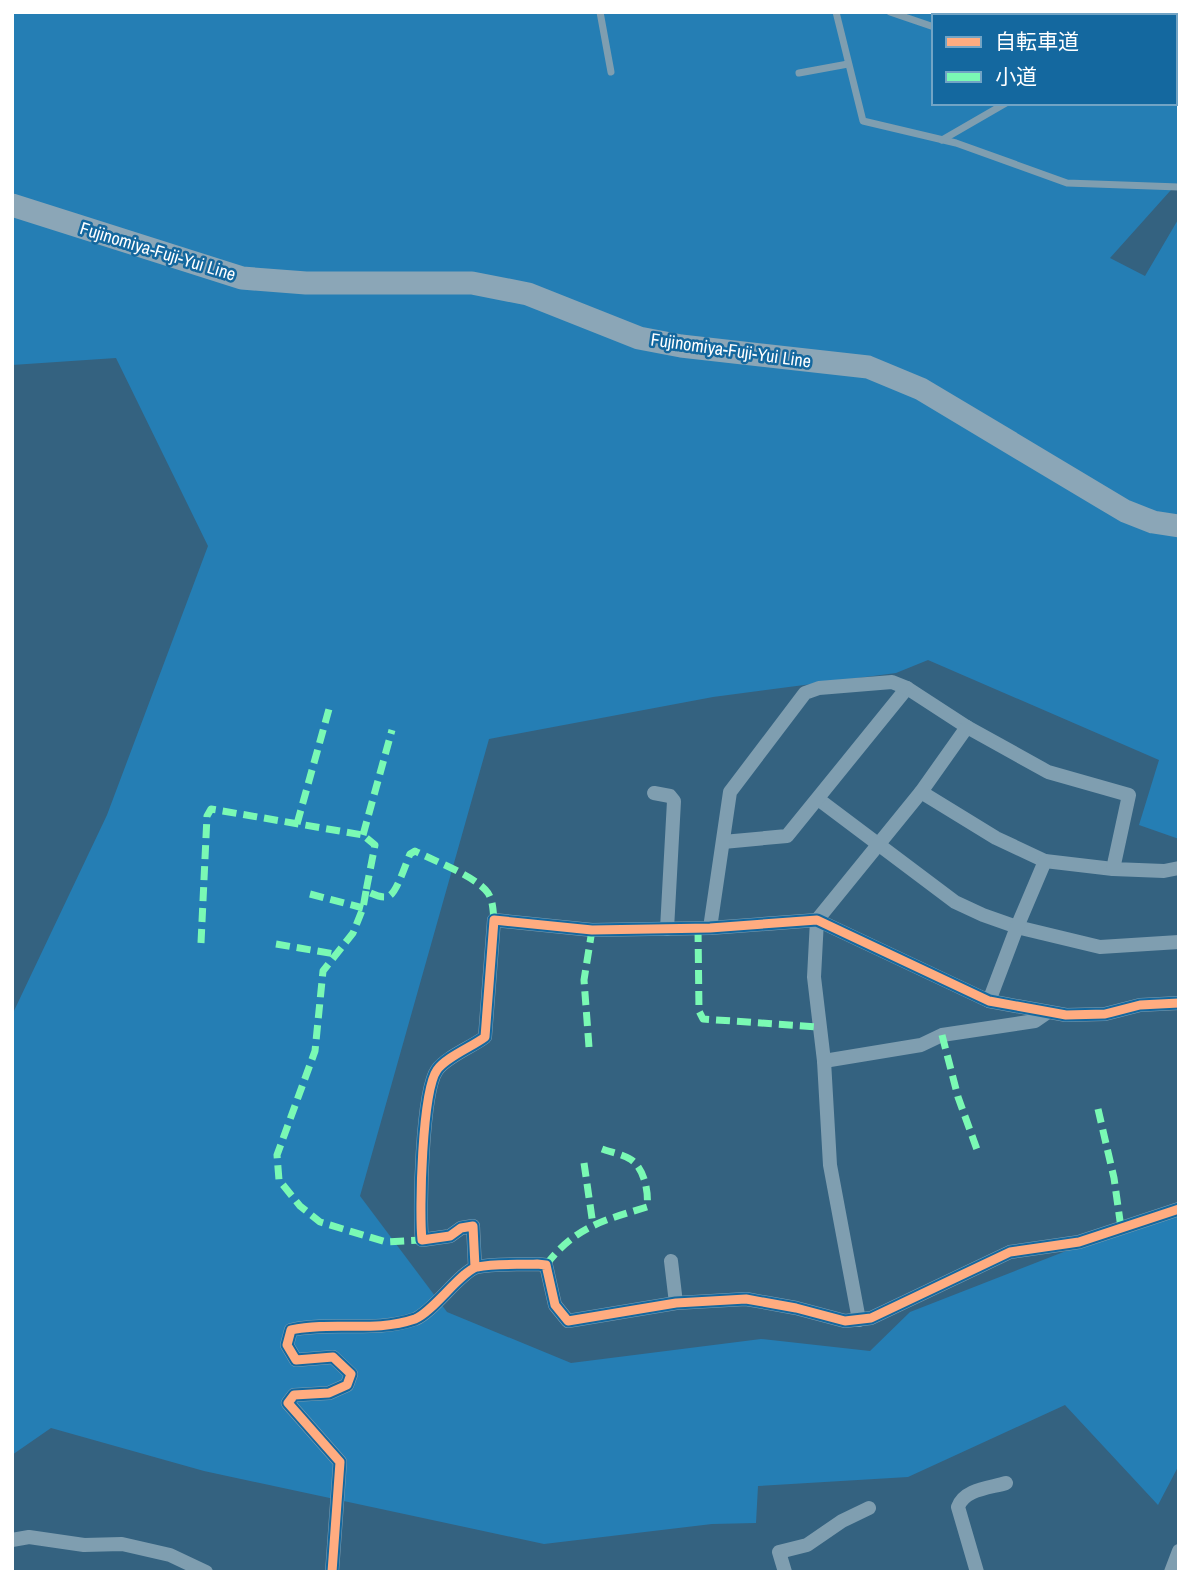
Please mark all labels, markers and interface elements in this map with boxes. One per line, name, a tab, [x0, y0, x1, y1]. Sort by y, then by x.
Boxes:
legend	[932, 14, 1177, 105]
text: 自転車道	[995, 27, 1079, 56]
text: 小道	[995, 62, 1037, 91]
street label: Fujinomiya-Fuji-Yui Line	[77, 215, 239, 287]
street label: Fujinomiya-Fuji-Yui Line	[649, 326, 813, 374]

